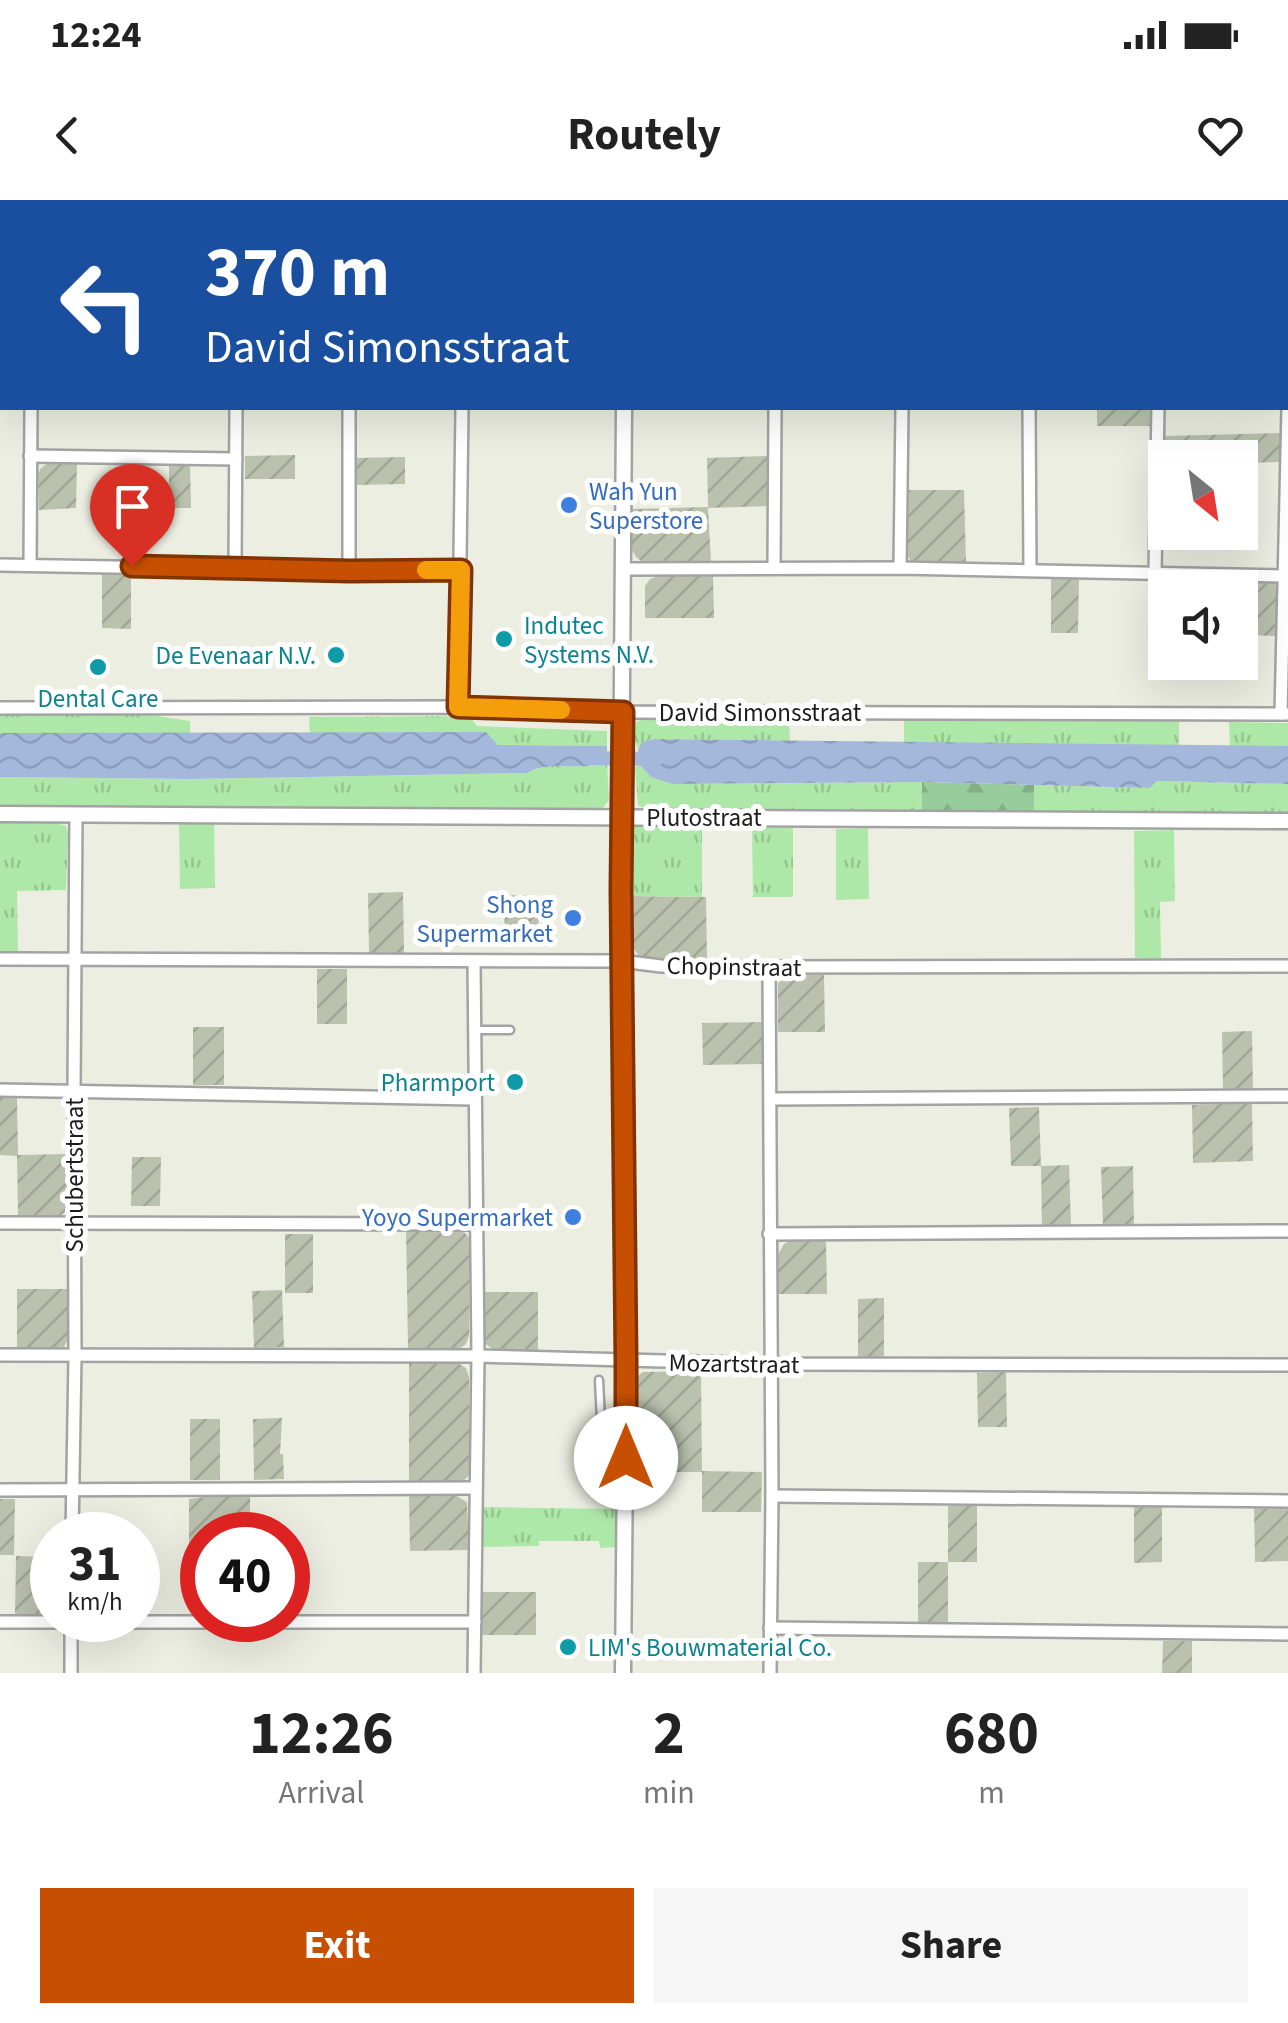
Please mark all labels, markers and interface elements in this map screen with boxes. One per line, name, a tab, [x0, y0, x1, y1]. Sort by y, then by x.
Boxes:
text: 12:24	[50, 8, 142, 62]
text: Routely	[567, 103, 721, 167]
icon: back	[40, 108, 95, 163]
icon: heart	[1193, 108, 1248, 163]
text: 370 m	[205, 223, 390, 323]
icon: left	[40, 240, 170, 370]
text: David Simonsstraat	[205, 316, 569, 380]
north arrow	[1148, 440, 1258, 550]
map controls	[1148, 440, 1258, 680]
pin	[90, 464, 175, 567]
place label: Wah Yun Superstore	[589, 474, 703, 539]
icon: arrive	[105, 479, 160, 534]
marker: Wah Yun Superstore	[558, 494, 580, 516]
button: sound	[1148, 570, 1258, 680]
place label: Indutec Systems N.V.	[524, 608, 654, 673]
marker: Indutec Systems N.V.	[493, 628, 515, 650]
place label: De Evenaar N.V.	[156, 638, 316, 674]
marker: De Evenaar N.V.	[325, 644, 347, 666]
marker: Dental Care	[87, 656, 109, 678]
place label: Dental Care	[37, 681, 159, 717]
street label: David Simonsstraat	[659, 695, 862, 731]
street label: Plutostraat	[646, 800, 762, 836]
place label: Shong Supermarket	[417, 887, 554, 952]
marker: Shong Supermarket	[562, 907, 584, 929]
street label: Chopinstraat	[666, 948, 802, 986]
place label: Pharmport	[381, 1065, 496, 1101]
marker: Pharmport	[504, 1071, 526, 1093]
street label: Schubertstraat	[57, 1097, 93, 1252]
place label: Yoyo Supermarket	[361, 1200, 554, 1236]
marker: Yoyo Supermarket	[562, 1206, 584, 1228]
street label: Mozartstraat	[668, 1345, 800, 1383]
position arrow	[574, 1406, 678, 1510]
speed limit sign: 40	[180, 1512, 310, 1642]
text: 31	[69, 1529, 121, 1600]
text: km/h	[67, 1584, 123, 1620]
place label: LIM's Bouwmaterial Co.	[588, 1630, 832, 1666]
marker: LIM's Bouwmaterial Co.	[557, 1636, 579, 1658]
text: 12:26	[249, 1692, 394, 1777]
text: 2	[653, 1692, 685, 1777]
text: 680	[944, 1692, 1039, 1777]
text: Arrival	[278, 1770, 364, 1816]
text: min	[643, 1770, 695, 1816]
text: m	[978, 1770, 1005, 1816]
button: Exit	[40, 1888, 634, 2003]
button: Share	[654, 1888, 1248, 2003]

